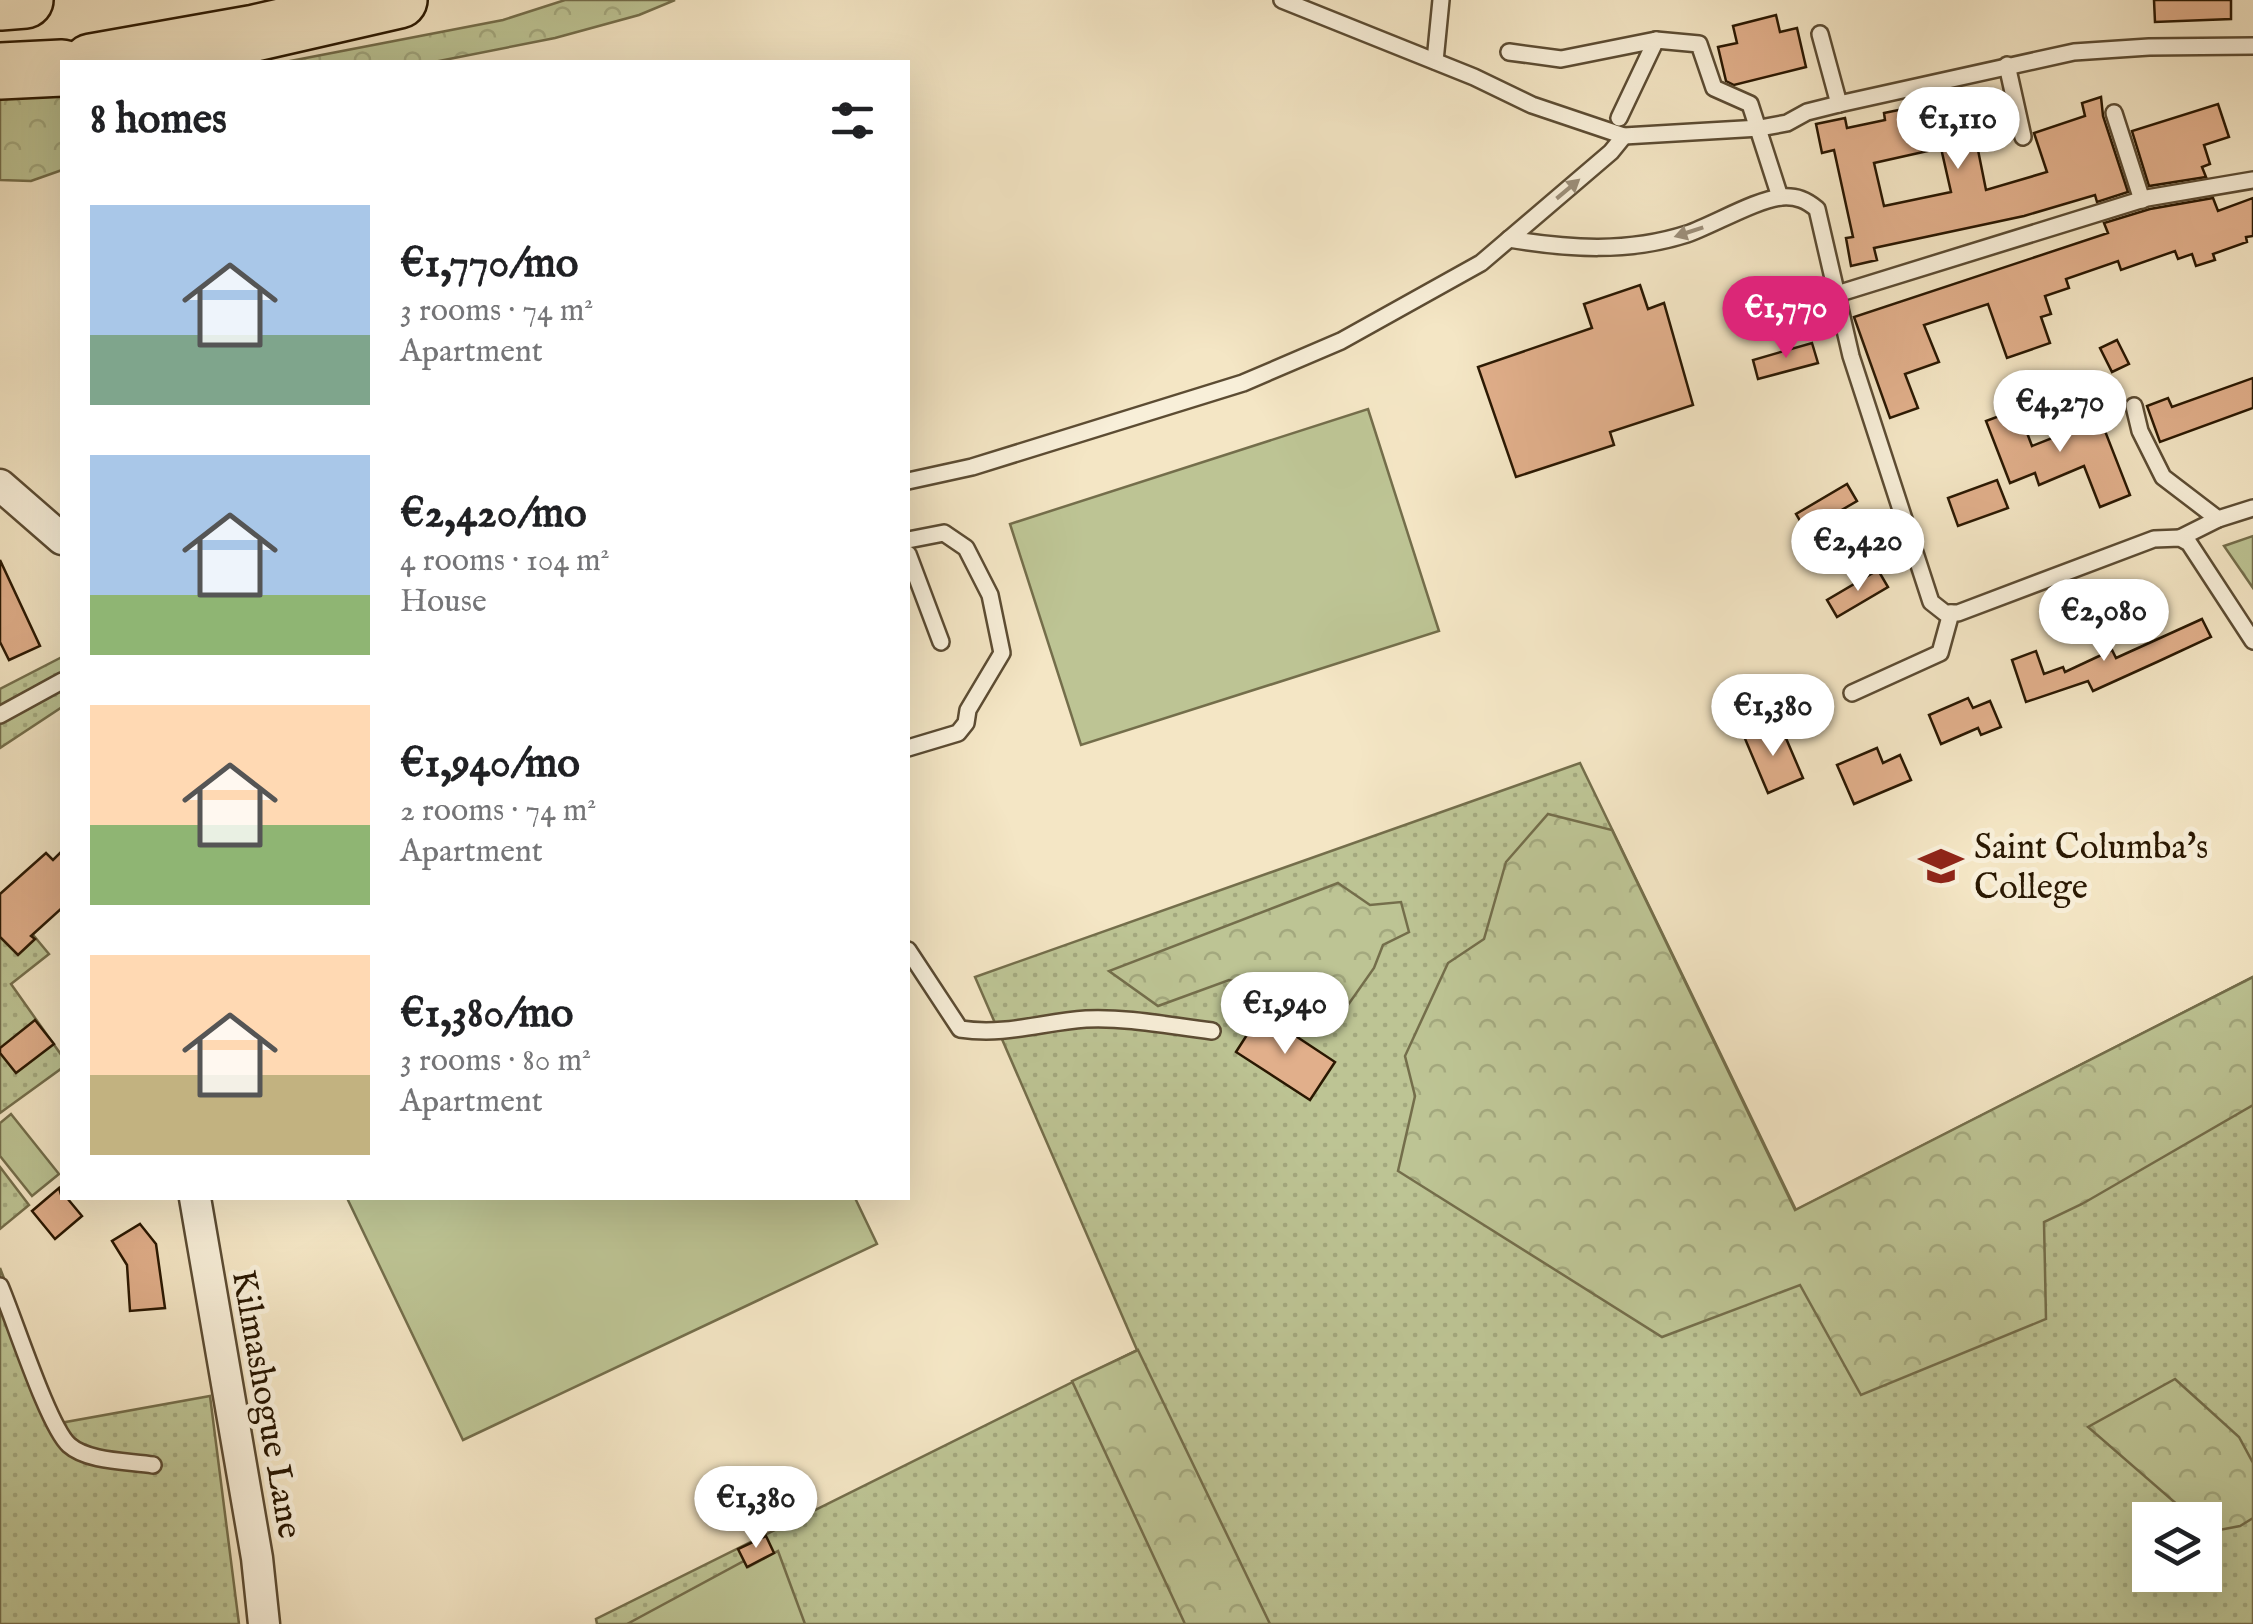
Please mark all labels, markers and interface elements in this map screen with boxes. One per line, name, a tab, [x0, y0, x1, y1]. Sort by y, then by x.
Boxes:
pin: €1,110	[1877, 87, 2039, 172]
icon: filters	[825, 93, 880, 148]
text: 8 homes	[90, 94, 227, 147]
text: €1,110	[1919, 99, 1997, 140]
one-way arrow	[1555, 178, 1580, 200]
one-way arrow	[1673, 225, 1703, 240]
text: €1,770/mo	[400, 238, 578, 291]
icon: home	[170, 245, 290, 365]
pin: €1,770	[1705, 276, 1867, 361]
text: €1,770	[1744, 288, 1828, 329]
text: 3 rooms · 74 m²	[400, 291, 593, 332]
text: Apartment	[400, 332, 543, 373]
pin: €4,270	[1979, 370, 2141, 455]
text: €4,270	[2015, 382, 2105, 423]
text: €2,420/mo	[400, 488, 587, 541]
icon: home	[170, 495, 290, 615]
pin: €2,420	[1777, 509, 1939, 594]
text: €2,420	[1813, 521, 1903, 562]
text: 4 rooms · 104 m²	[400, 541, 610, 582]
pin: €2,080	[2023, 579, 2185, 664]
text: House	[400, 582, 487, 623]
text: €2,080	[2061, 591, 2147, 632]
pin: €1,380	[1692, 674, 1854, 759]
text: €1,380	[1733, 686, 1813, 727]
text: €1,940/mo	[400, 738, 580, 791]
icon: home	[170, 745, 290, 865]
text: 2 rooms · 74 m²	[400, 791, 596, 832]
place label: Saint Columba's College	[1974, 826, 2208, 911]
text: Apartment	[400, 832, 543, 873]
school or university icon: Saint Columba's College	[1917, 842, 1965, 890]
pin: €1,940	[1204, 972, 1366, 1057]
text: €1,940	[1243, 984, 1327, 1025]
text: €1,380/mo	[400, 988, 573, 1041]
icon: home	[170, 995, 290, 1115]
text: 3 rooms · 80 m²	[400, 1041, 591, 1082]
text: Apartment	[400, 1082, 543, 1123]
street label: Kilmashogue Lane	[220, 1267, 311, 1542]
pin: €1,380	[675, 1466, 837, 1551]
text: €1,380	[716, 1478, 796, 1519]
map controls	[2132, 1502, 2222, 1592]
button: layers	[2132, 1502, 2222, 1592]

